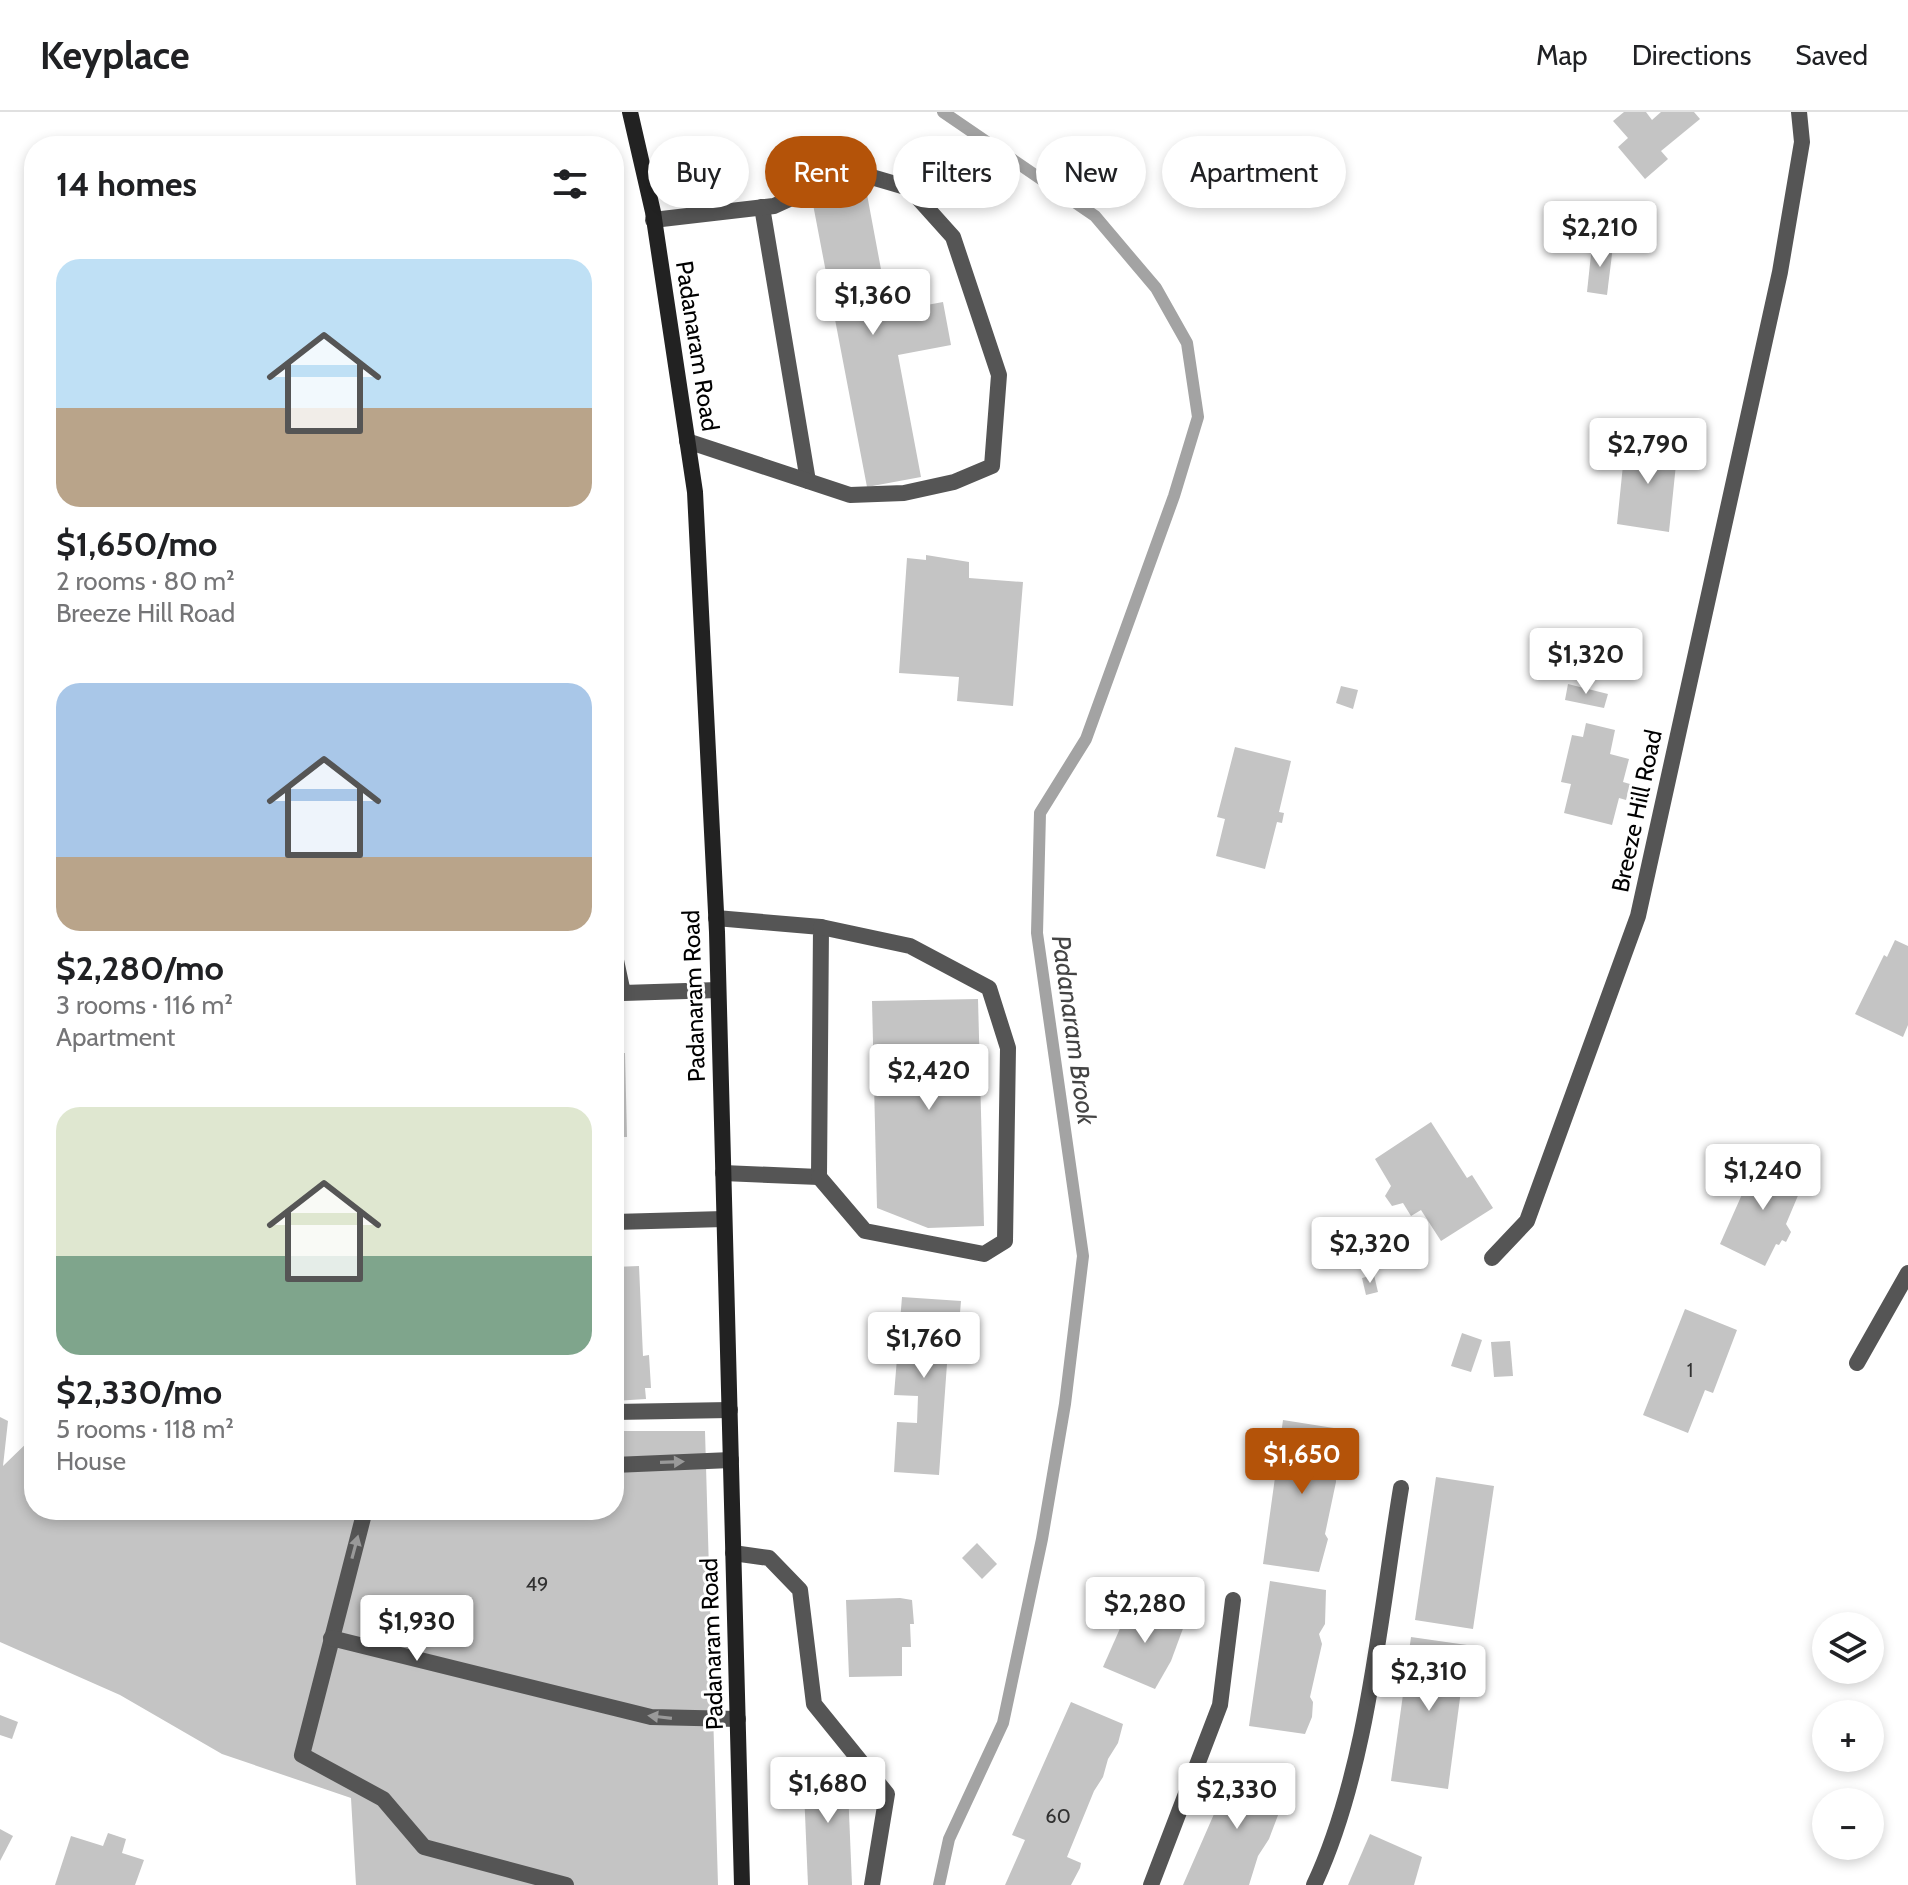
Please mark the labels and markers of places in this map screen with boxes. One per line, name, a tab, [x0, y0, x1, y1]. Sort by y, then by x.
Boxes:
pin: $2,210	[1535, 201, 1665, 269]
pin: $1,360	[808, 269, 938, 337]
pin: $2,790	[1583, 418, 1713, 486]
pin: $1,320	[1521, 628, 1651, 696]
pin: $2,420	[864, 1044, 994, 1112]
pin: $1,240	[1698, 1144, 1828, 1212]
pin: $2,320	[1305, 1217, 1435, 1285]
pin: $1,760	[859, 1312, 989, 1380]
pin: $1,650	[1237, 1428, 1367, 1496]
pin: $2,280	[1080, 1577, 1210, 1645]
pin: $1,930	[352, 1595, 482, 1663]
pin: $2,310	[1364, 1645, 1494, 1713]
pin: $1,680	[763, 1757, 893, 1825]
pin: $2,330	[1172, 1763, 1302, 1831]

